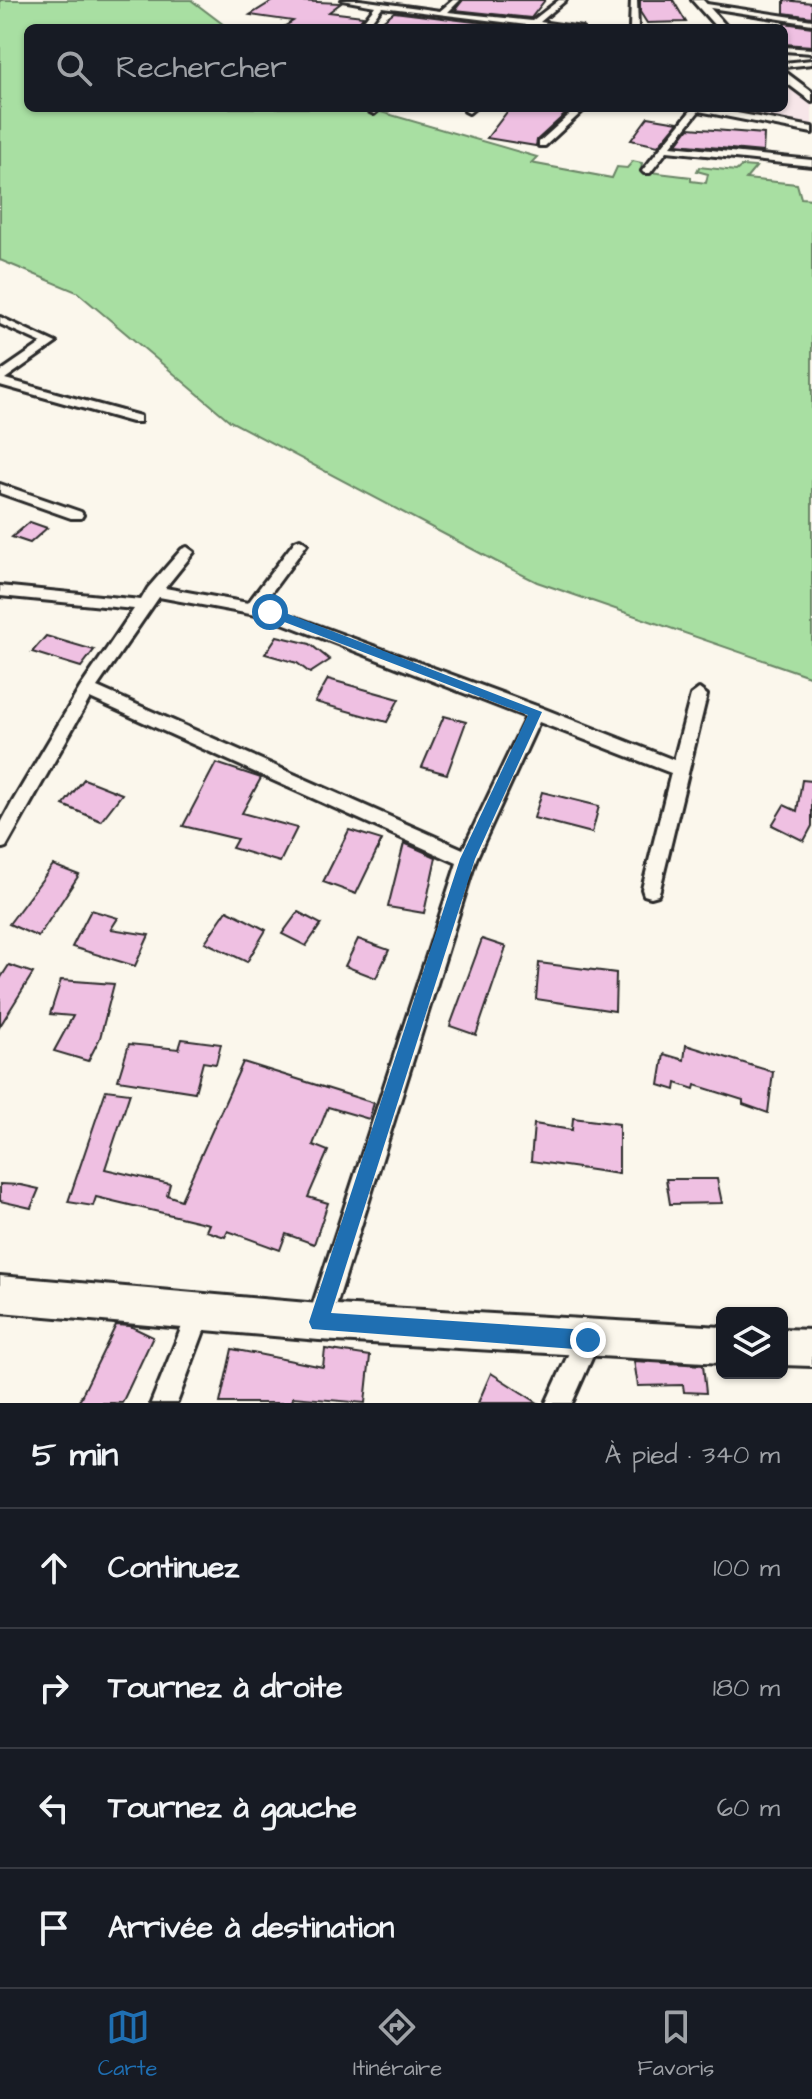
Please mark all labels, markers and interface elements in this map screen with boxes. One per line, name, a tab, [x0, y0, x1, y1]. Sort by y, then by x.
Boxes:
search box	[24, 24, 788, 112]
icon: search	[52, 46, 96, 90]
text: Rechercher	[116, 47, 287, 89]
route start	[252, 594, 288, 630]
map controls	[716, 1307, 788, 1379]
button: layers	[716, 1307, 788, 1379]
route end	[570, 1322, 606, 1358]
text: 5 min	[32, 1431, 118, 1479]
text: À pied · 340 m	[605, 1437, 780, 1473]
icon: ahead	[32, 1546, 76, 1590]
text: Continuez	[108, 1547, 239, 1589]
text: 100 m	[713, 1550, 780, 1586]
icon: right	[32, 1666, 76, 1710]
text: Tournez à droite	[108, 1667, 342, 1709]
text: 180 m	[713, 1670, 780, 1706]
icon: left	[32, 1786, 76, 1830]
text: Tournez à gauche	[108, 1787, 357, 1829]
text: 60 m	[717, 1790, 780, 1826]
icon: arrive	[32, 1906, 76, 1950]
text: Arrivée à destination	[108, 1907, 394, 1949]
tab: Carte	[98, 2005, 157, 2084]
tab: Itinéraire	[353, 2005, 442, 2084]
tab: Favoris	[638, 2005, 714, 2084]

